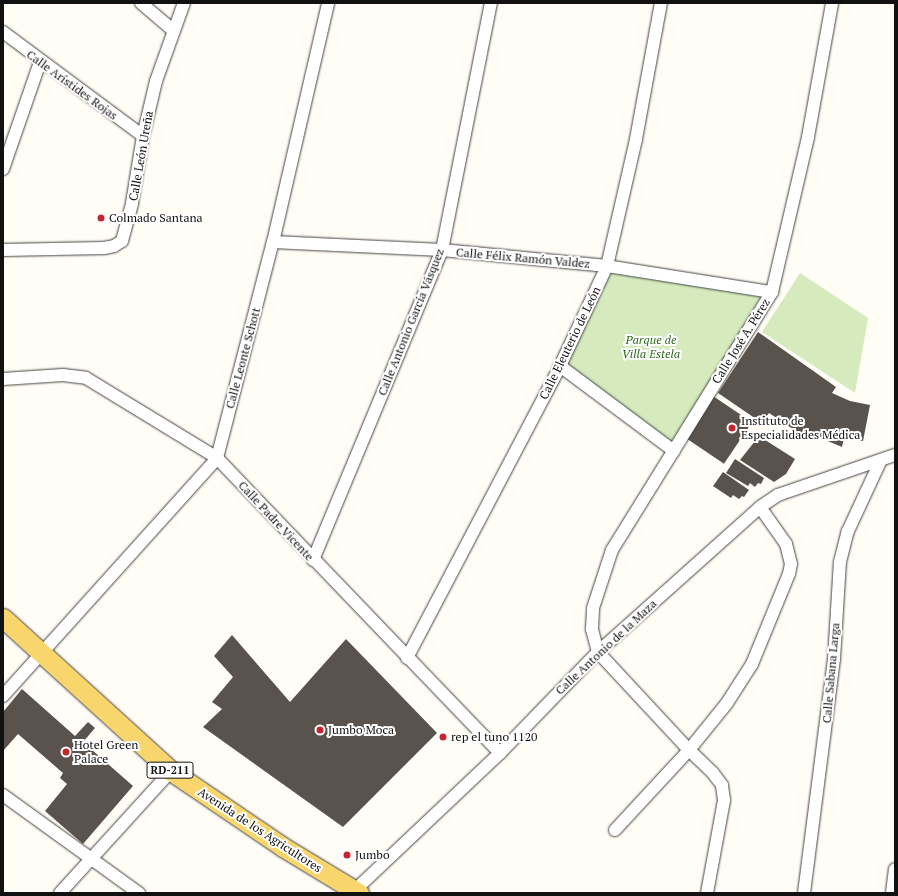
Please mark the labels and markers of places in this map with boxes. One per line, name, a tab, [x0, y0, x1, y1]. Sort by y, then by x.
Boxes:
place label: Colmado Santana	[109, 211, 203, 225]
marker: Colmado Santana	[96, 213, 106, 223]
place label: Instituto de Especialidades Médica	[741, 414, 860, 442]
marker: Instituto de Especialidades Médica	[726, 422, 738, 434]
place label: Jumbo Moca	[328, 723, 394, 737]
marker: Jumbo Moca	[315, 725, 325, 735]
place label: rep el tuno 1120	[451, 730, 538, 744]
marker: rep el tuno 1120	[438, 732, 448, 742]
place label: Hotel Green Palace	[74, 738, 138, 766]
marker: Hotel Green Palace	[61, 747, 71, 757]
place label: Jumbo	[355, 848, 390, 862]
marker: Jumbo	[342, 850, 352, 860]

